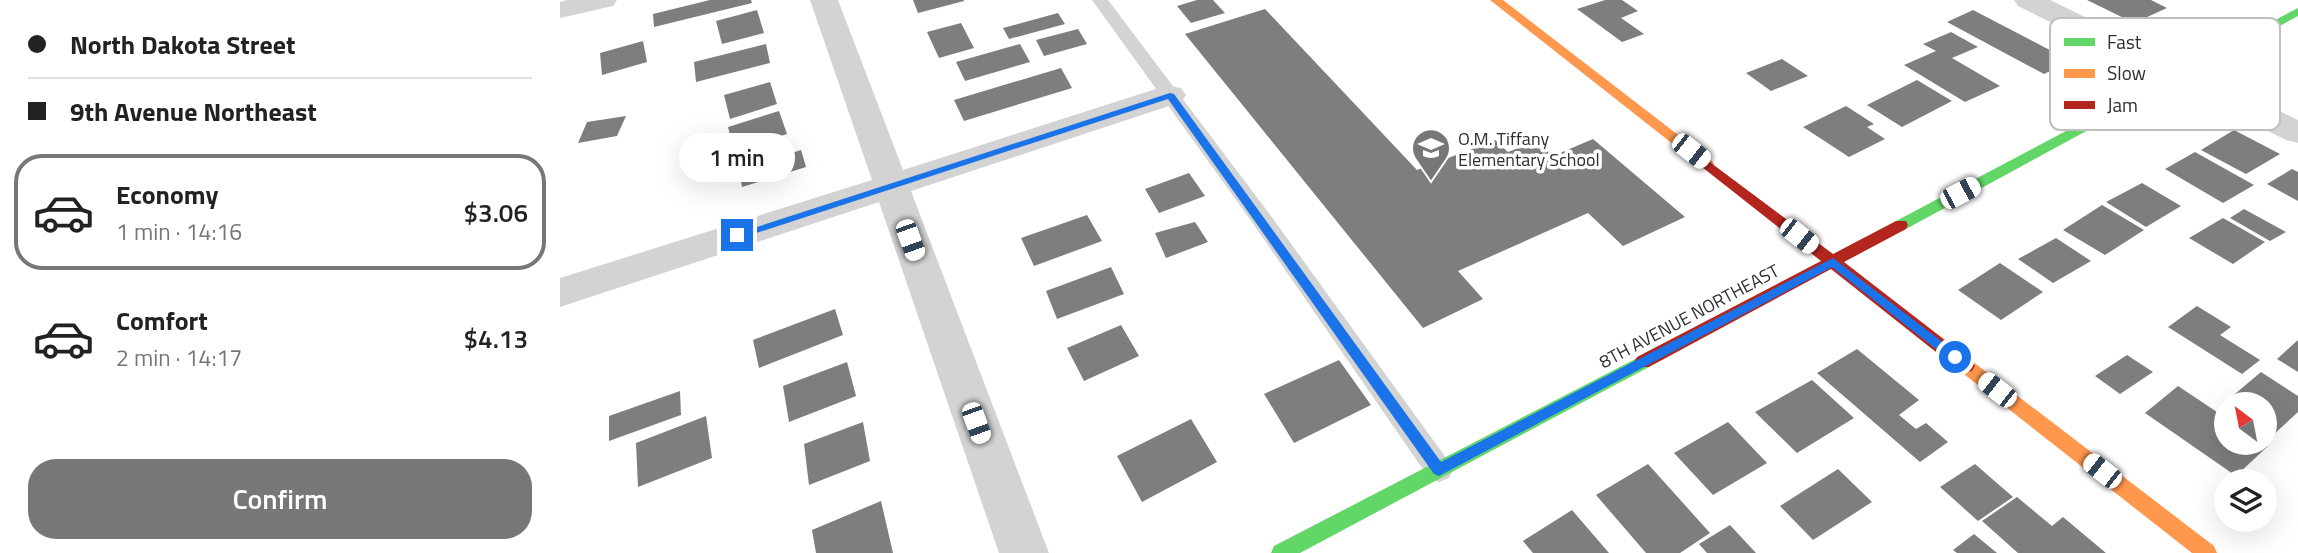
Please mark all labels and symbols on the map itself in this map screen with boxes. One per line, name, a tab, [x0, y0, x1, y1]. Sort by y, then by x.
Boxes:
legend	[2050, 18, 2280, 130]
text: Fast	[2107, 27, 2142, 56]
text: Slow	[2107, 58, 2146, 87]
text: Jam	[2107, 90, 2138, 119]
place label: O.M. Tiffany Elementary School	[1458, 125, 1600, 173]
school or university icon: O.M. Tiffany Elementary School	[1410, 127, 1452, 182]
car	[1668, 130, 1715, 172]
callout: 1 min	[679, 134, 795, 182]
car	[1937, 174, 1984, 212]
car	[1776, 215, 1823, 257]
car	[893, 217, 928, 263]
route end	[721, 219, 753, 251]
street label: 8TH AVENUE NORTHEAST	[1594, 257, 1784, 375]
route start	[1939, 341, 1971, 373]
car	[1974, 369, 2021, 411]
north arrow	[2214, 392, 2277, 455]
car	[959, 400, 994, 446]
car	[2079, 450, 2126, 492]

